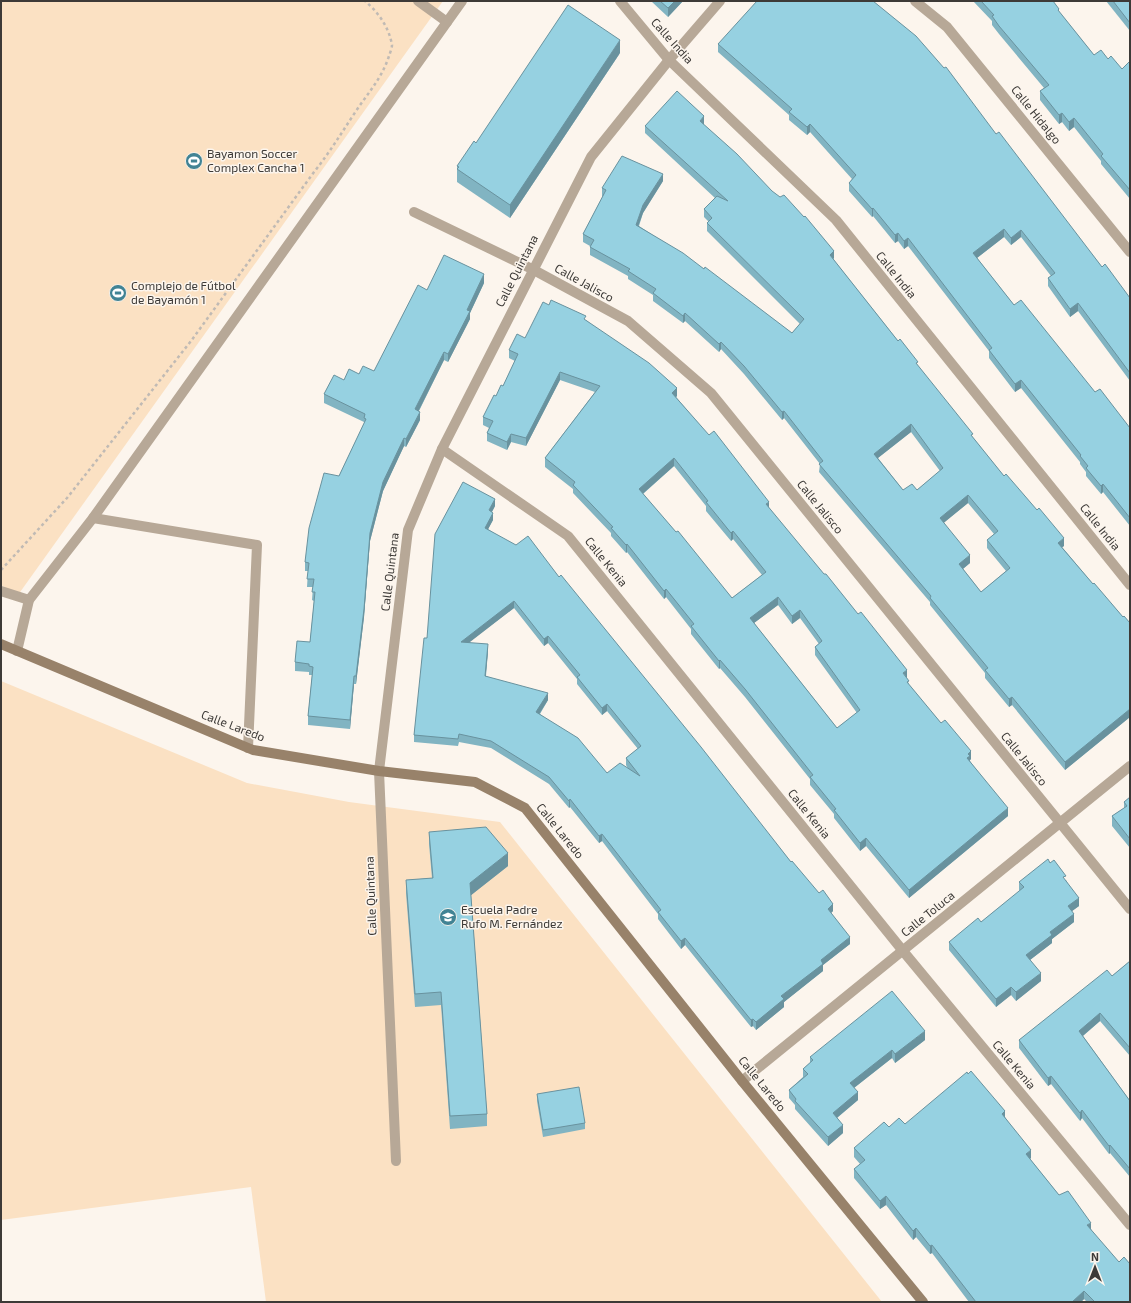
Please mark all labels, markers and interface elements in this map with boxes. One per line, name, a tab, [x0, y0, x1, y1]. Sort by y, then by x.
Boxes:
street label: Calle India	[649, 15, 697, 66]
street label: Calle Hidalgo	[1009, 82, 1065, 147]
place label: Bayamon Soccer Complex Cancha 1	[207, 146, 304, 174]
sports icon: Bayamon Soccer Complex Cancha 1	[184, 151, 204, 171]
street label: Calle Quintana	[492, 232, 541, 309]
street label: Calle India	[874, 248, 920, 301]
street label: Calle Jalisco	[553, 260, 617, 304]
place label: Complejo de Fútbol de Bayamón 1	[131, 278, 236, 306]
sports icon: Complejo de Fútbol de Bayamón 1	[108, 283, 128, 303]
street label: Calle Jalisco	[795, 477, 847, 536]
street label: Calle India	[1078, 500, 1124, 553]
street label: Calle Quintana	[377, 532, 402, 612]
street label: Calle Kenia	[583, 534, 631, 589]
street label: Calle Laredo	[199, 706, 267, 744]
street label: Calle Jalisco	[999, 729, 1051, 788]
street label: Calle Kenia	[786, 786, 834, 841]
street label: Calle Laredo	[534, 800, 587, 861]
street label: Calle Quintana	[362, 856, 379, 936]
street label: Calle Toluca	[898, 887, 957, 939]
place label: Escuela Padre Rufo M. Fernández	[461, 902, 563, 930]
school or university icon: Escuela Padre Rufo M. Fernández	[438, 907, 458, 927]
street label: Calle Kenia	[990, 1037, 1039, 1092]
street label: Calle Laredo	[736, 1053, 789, 1114]
north arrow	[1075, 1247, 1115, 1287]
text: N	[1091, 1250, 1099, 1263]

